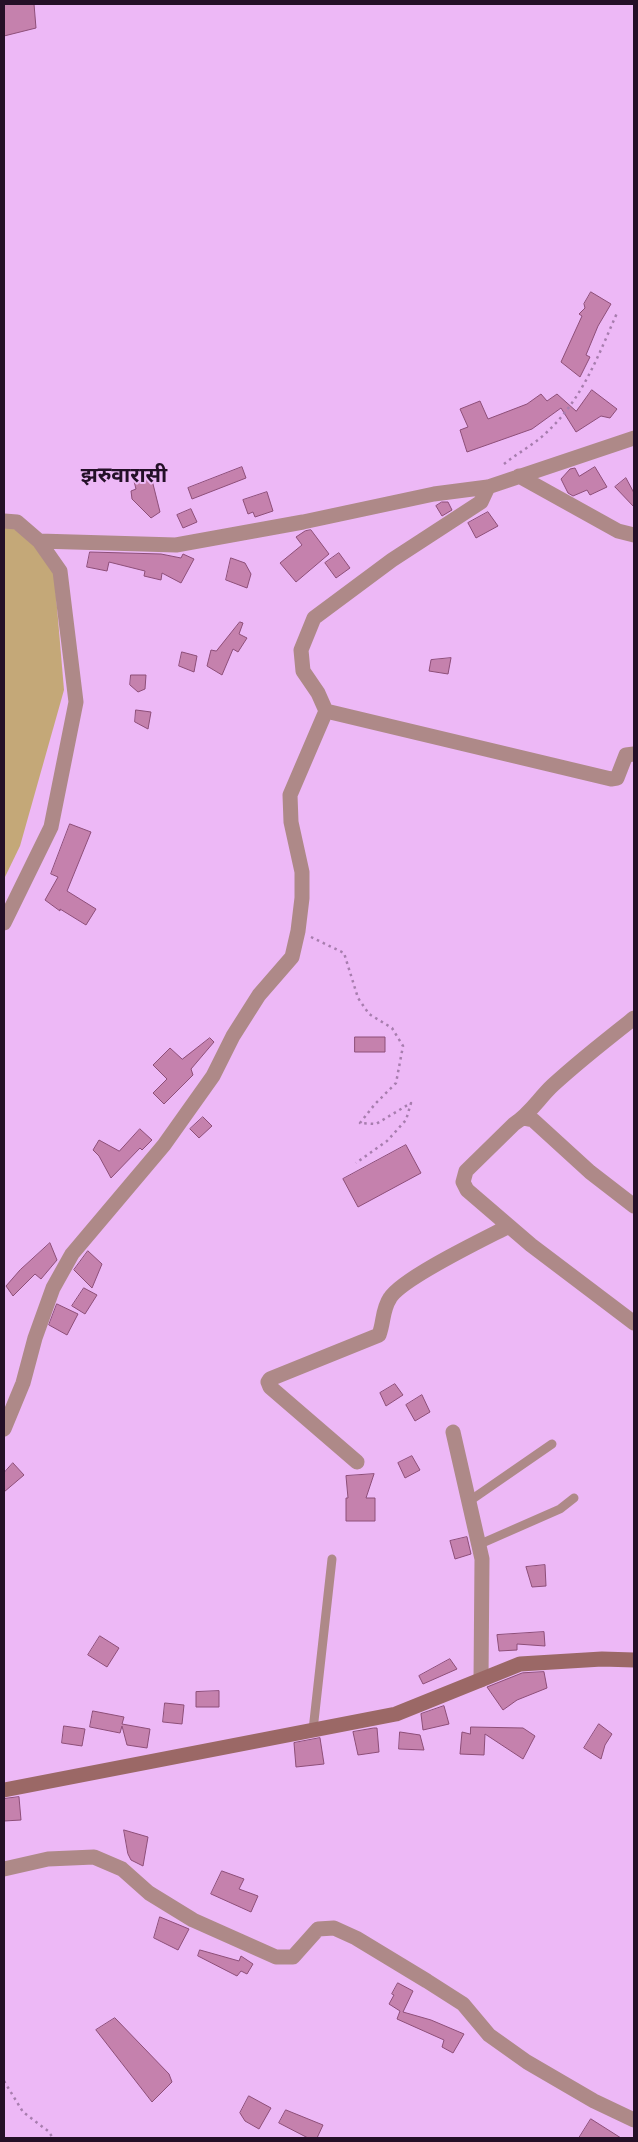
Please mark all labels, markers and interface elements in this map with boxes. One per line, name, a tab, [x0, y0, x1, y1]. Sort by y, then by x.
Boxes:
district label: झरुवारासी	[81, 463, 167, 489]

